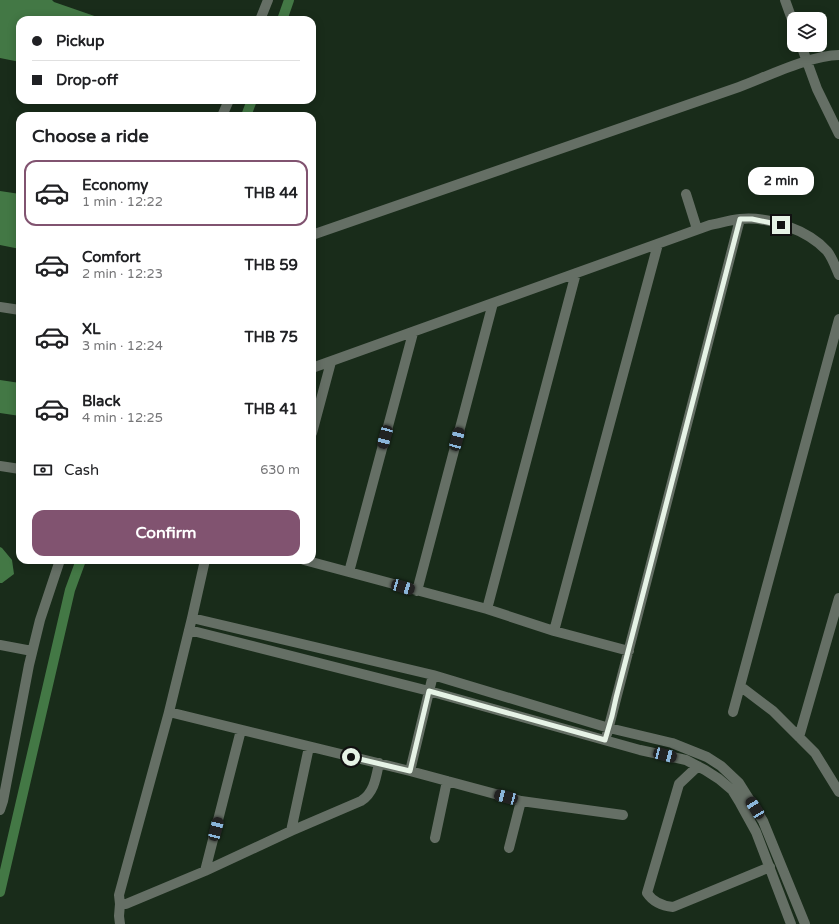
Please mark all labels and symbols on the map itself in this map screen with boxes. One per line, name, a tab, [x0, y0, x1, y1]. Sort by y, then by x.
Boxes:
callout: 2 min	[748, 167, 814, 195]
route end	[772, 216, 790, 234]
car	[376, 424, 394, 450]
car	[448, 426, 466, 452]
car	[390, 578, 416, 596]
car	[652, 746, 678, 764]
route start	[342, 748, 360, 766]
car	[493, 788, 519, 806]
car	[744, 795, 766, 821]
car	[207, 816, 225, 842]

